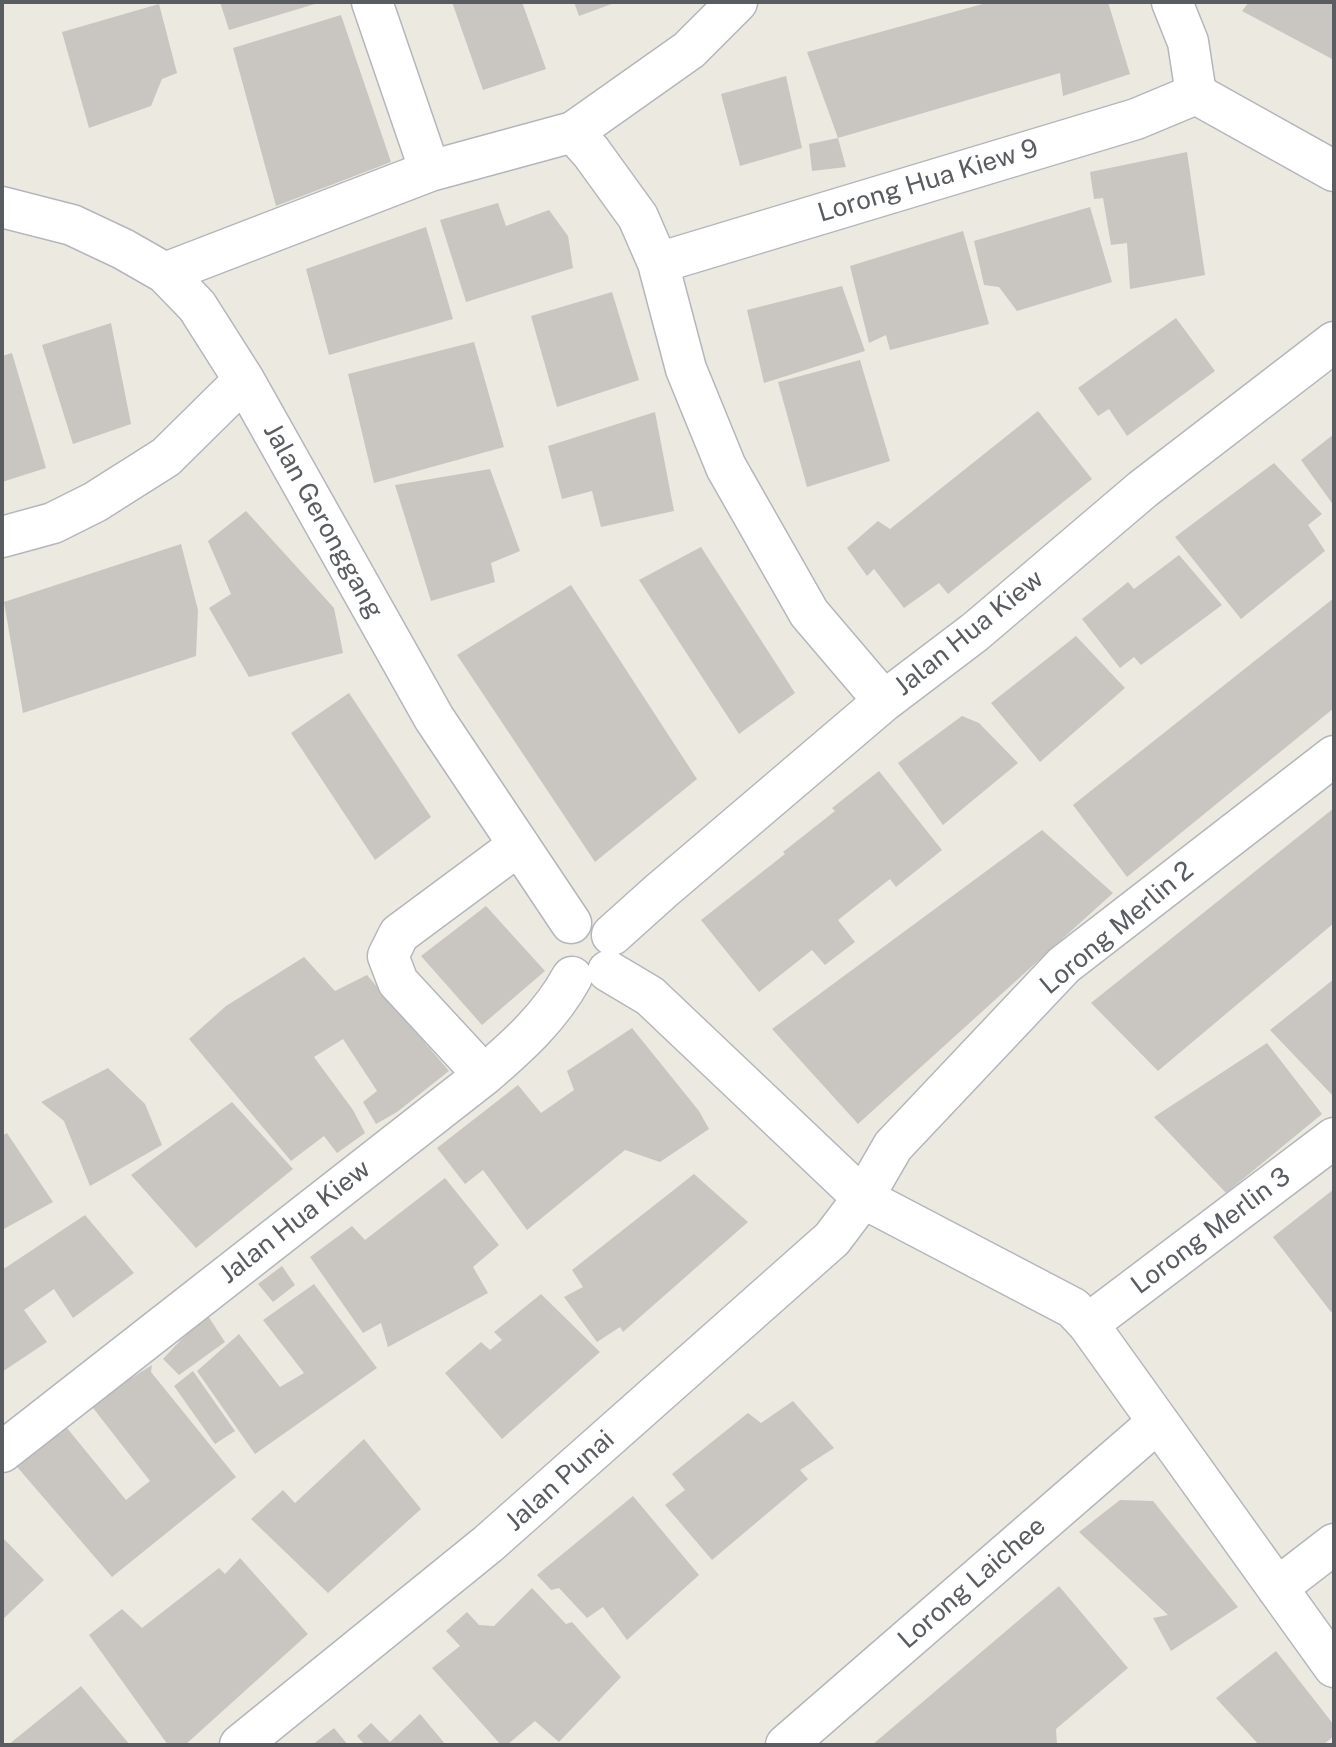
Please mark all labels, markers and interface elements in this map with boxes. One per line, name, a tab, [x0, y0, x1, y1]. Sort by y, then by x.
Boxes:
street label: Lorong Hua Kiew 9	[814, 133, 1042, 229]
street label: Jalan Geronggang	[256, 418, 390, 624]
street label: Jalan Hua Kiew	[888, 563, 1050, 703]
street label: Lorong Merlin 2	[1034, 855, 1200, 1001]
street label: Jalan Hua Kiew	[213, 1153, 377, 1291]
street label: Lorong Merlin 3	[1125, 1161, 1297, 1301]
street label: Jalan Punai	[499, 1424, 621, 1538]
street label: Lorong Laichee	[892, 1510, 1052, 1656]

